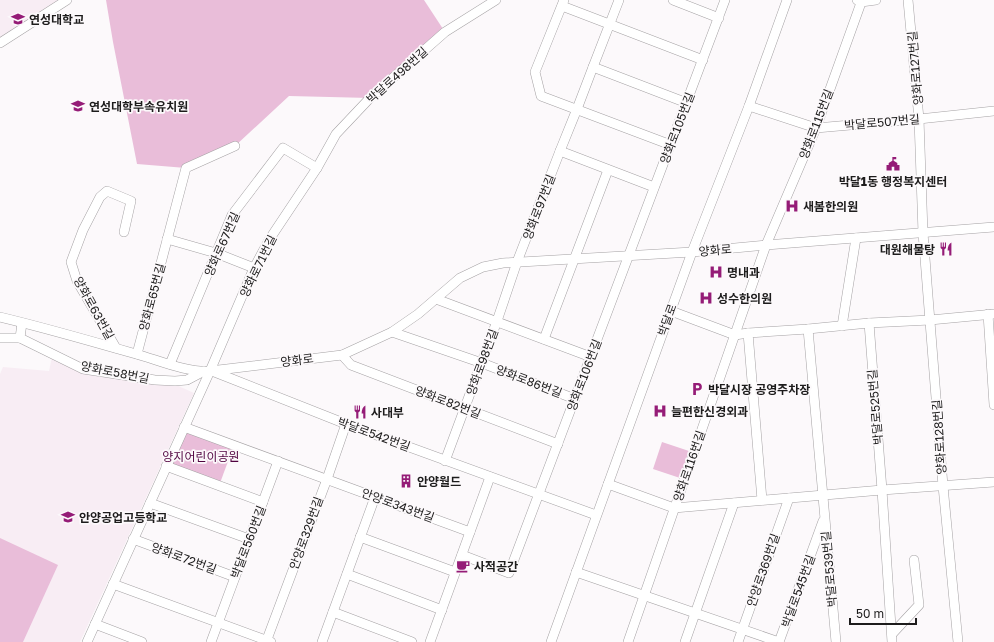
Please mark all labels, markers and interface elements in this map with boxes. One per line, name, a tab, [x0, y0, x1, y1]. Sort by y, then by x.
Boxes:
school or university icon: 연성대학교	[10, 11, 26, 27]
place label: 연성대학교	[29, 12, 84, 27]
street label: 양화로127번길	[904, 30, 926, 106]
street label: 박달로498번길	[363, 44, 431, 106]
street label: 양화로115번길	[796, 87, 836, 161]
street label: 양화로105번길	[656, 90, 698, 166]
school or university icon: 연성대학부속유치원	[70, 98, 86, 114]
place label: 연성대학부속유치원	[89, 99, 188, 114]
street label: 박달로507번길	[844, 111, 920, 133]
public building icon: 박달1동 행정복지센터	[885, 156, 901, 172]
street label: 양화로97번길	[520, 172, 558, 242]
place label: 박달1동 행정복지센터	[839, 174, 947, 189]
hospital icon: 새봄한의원	[784, 198, 800, 214]
place label: 새봄한의원	[803, 199, 858, 214]
street label: 양화로67번길	[201, 210, 243, 278]
street label: 양화로71번길	[236, 232, 280, 300]
street label: 양화로	[698, 241, 732, 259]
restaurant icon: 대원해물탕	[938, 241, 954, 257]
place label: 대원해물탕	[880, 242, 935, 257]
street label: 양화로65번길	[136, 262, 168, 332]
hospital icon: 명내과	[708, 264, 724, 280]
place label: 명내과	[727, 265, 760, 280]
street label: 양화로63번길	[71, 274, 117, 342]
hospital icon: 성수한의원	[698, 290, 714, 306]
place label: 성수한의원	[717, 291, 772, 306]
street label: 박달로	[654, 302, 680, 338]
street label: 양화로98번길	[463, 327, 501, 397]
street label: 양화로106번길	[563, 337, 605, 413]
street label: 양화로	[280, 351, 314, 369]
street label: 양화로58번길	[79, 358, 151, 386]
street label: 양화로86번길	[494, 361, 564, 401]
street label: 박달로525번길	[864, 368, 886, 446]
parking icon: 박달시장 공영주차장	[689, 381, 705, 397]
place label: 박달시장 공영주차장	[708, 382, 810, 397]
street label: 양화로82번길	[413, 383, 483, 421]
street label: 양화로128번길	[929, 399, 949, 475]
hospital icon: 늘편한신경외과	[652, 403, 668, 419]
restaurant icon: 사대부	[352, 404, 368, 420]
place label: 늘편한신경외과	[671, 404, 748, 419]
place label: 사대부	[371, 405, 404, 420]
street label: 박달로542번길	[336, 414, 412, 454]
street label: 양화로116번길	[670, 429, 708, 503]
park label: 양지어린이공원	[162, 449, 240, 464]
building icon: 안양월드	[398, 473, 414, 489]
place label: 안양월드	[417, 474, 461, 489]
street label: 안양로343번길	[359, 485, 437, 525]
street label: 안양로329번길	[286, 495, 326, 571]
street label: 박달로560번길	[227, 503, 269, 581]
school or university icon: 안양공업고등학교	[60, 509, 76, 525]
place label: 안양공업고등학교	[79, 510, 167, 525]
street label: 박달로539번길	[818, 530, 840, 608]
street label: 안양로369번길	[743, 531, 783, 609]
street label: 양화로72번길	[149, 539, 219, 577]
street label: 박달로545번길	[778, 553, 818, 629]
cafe icon: 사적공간	[455, 558, 471, 574]
place label: 사적공간	[474, 559, 518, 574]
scale bar	[850, 600, 916, 626]
text: 50 m	[856, 606, 884, 621]

